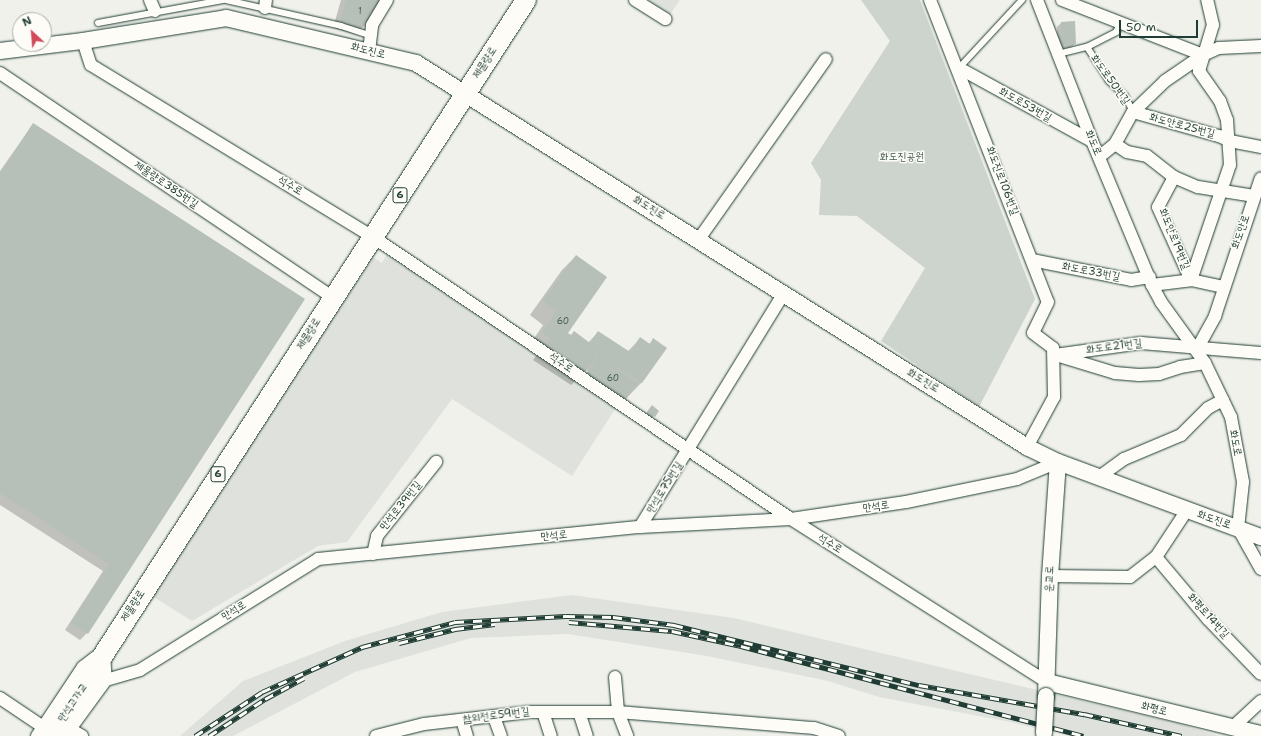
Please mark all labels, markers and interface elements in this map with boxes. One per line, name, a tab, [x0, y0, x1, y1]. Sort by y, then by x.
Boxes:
house number: 1	[358, 6, 362, 16]
north arrow	[12, 12, 52, 52]
scale bar	[1121, 12, 1200, 38]
text: N	[20, 13, 34, 30]
text: 50 m	[1126, 19, 1156, 35]
street label: 화도진로	[349, 40, 387, 62]
street label: 제물량로	[470, 45, 500, 81]
street label: 화도로50번길	[1087, 52, 1133, 108]
street label: 화도로53번길	[996, 85, 1054, 125]
street label: 화도안로25번길	[1148, 111, 1216, 141]
street label: 화도로	[1082, 128, 1104, 158]
street label: 화도진로106번길	[983, 145, 1021, 217]
park label: 화도진공원	[880, 150, 924, 164]
street label: 제물량로385번길	[131, 159, 201, 211]
street label: 석수로	[275, 174, 305, 198]
road number: 6	[392, 187, 408, 203]
street label: 화도진로	[630, 193, 668, 223]
street label: 화도안로19번길	[1156, 206, 1192, 272]
street label: 화도안로	[1229, 213, 1253, 251]
street label: 화도로33번길	[1061, 260, 1121, 284]
street label: 제물량로	[294, 316, 324, 352]
house number: 60	[557, 316, 569, 326]
street label: 화도로21번길	[1085, 337, 1143, 357]
street label: 석수로	[546, 350, 576, 376]
street label: 화도진로	[904, 366, 942, 396]
house number: 60	[607, 373, 619, 383]
street label: 화도로	[1226, 429, 1244, 457]
street label: 만석로75번길	[644, 460, 686, 516]
road number: 6	[210, 466, 226, 482]
street label: 만석로39번길	[377, 479, 425, 533]
street label: 만석로	[862, 499, 890, 515]
street label: 화도진로	[1195, 508, 1233, 532]
street label: 만석로	[540, 528, 568, 544]
street label: 석수로	[815, 531, 845, 557]
street label: 운교로	[1043, 565, 1057, 593]
street label: 제물량로	[118, 588, 148, 624]
street label: 화평로14번길	[1184, 591, 1232, 641]
street label: 만석로	[219, 598, 249, 624]
street label: 만석고가교	[55, 681, 91, 725]
street label: 화평로	[1140, 699, 1168, 719]
street label: 참외전로59번길	[462, 705, 530, 727]

